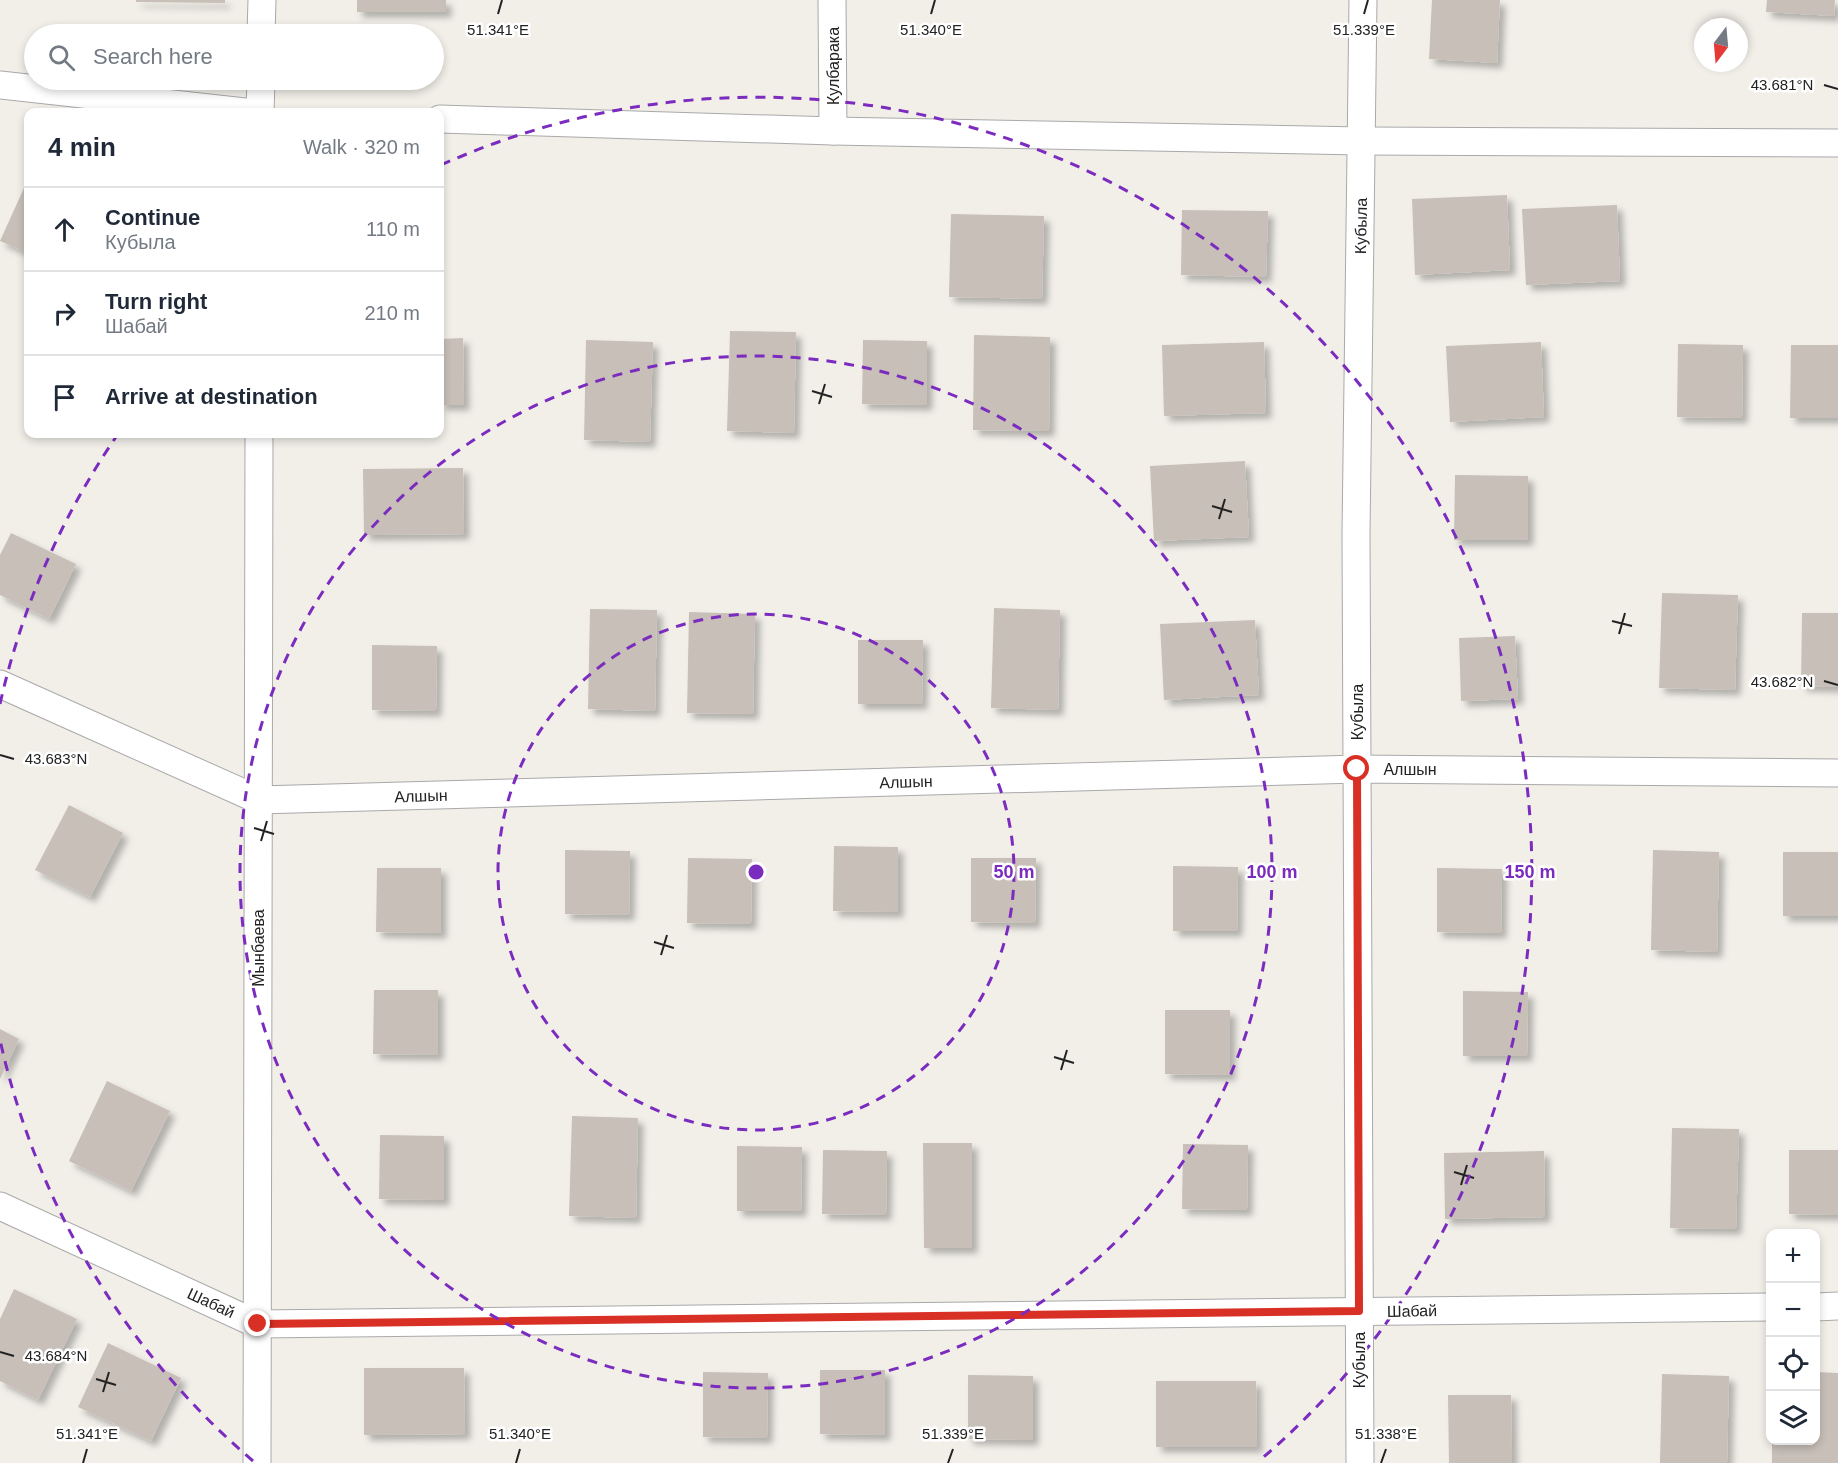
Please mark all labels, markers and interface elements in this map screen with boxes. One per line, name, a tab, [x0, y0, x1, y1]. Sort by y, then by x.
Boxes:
north arrow	[1694, 18, 1748, 72]
text: 51.341°E	[467, 21, 529, 38]
text: 51.340°E	[900, 21, 962, 38]
text: 51.339°E	[1333, 21, 1395, 38]
search box	[24, 24, 444, 90]
street label: Кулбарака	[825, 27, 842, 105]
icon: search	[45, 41, 78, 74]
text: Search here	[93, 44, 213, 69]
text: 43.681°N	[1751, 76, 1813, 93]
text: 4 min	[48, 132, 116, 162]
text: Walk · 320 m	[303, 136, 420, 158]
street label: Кубыла	[1352, 198, 1370, 254]
text: Continue	[105, 205, 200, 230]
icon: ahead	[48, 213, 81, 246]
text: 110 m	[366, 218, 420, 240]
text: Кубыла	[105, 231, 176, 253]
text: Turn right	[105, 289, 207, 314]
icon: right	[48, 297, 81, 330]
text: 210 m	[364, 302, 420, 324]
text: Шабай	[105, 315, 168, 337]
icon: arrive	[48, 381, 81, 414]
text: Arrive at destination	[105, 384, 318, 409]
text: 43.682°N	[1751, 673, 1813, 690]
street label: Кубыла	[1349, 684, 1366, 740]
text: 43.683°N	[25, 750, 87, 767]
route start	[1343, 755, 1369, 781]
street label: Алшын	[1383, 761, 1437, 778]
street label: Алшын	[879, 773, 933, 791]
street label: Алшын	[394, 787, 448, 805]
centre of rings	[746, 862, 766, 882]
text: 50 m	[993, 862, 1035, 882]
text: 100 m	[1246, 862, 1298, 882]
text: 150 m	[1504, 862, 1556, 882]
street label: Мынбаева	[250, 909, 267, 987]
map controls	[1766, 1229, 1820, 1445]
button: +	[1766, 1229, 1820, 1283]
button: −	[1766, 1283, 1820, 1337]
street label: Шабай	[185, 1285, 237, 1321]
street label: Шабай	[1387, 1302, 1437, 1320]
route end	[244, 1310, 270, 1336]
street label: Кубыла	[1351, 1332, 1368, 1388]
button: locate	[1766, 1337, 1820, 1391]
text: 43.684°N	[25, 1347, 87, 1364]
button: layers	[1766, 1391, 1820, 1445]
text: 51.341°E	[56, 1425, 118, 1442]
text: 51.340°E	[489, 1425, 551, 1442]
text: 51.339°E	[922, 1425, 984, 1442]
text: 51.338°E	[1355, 1425, 1417, 1442]

